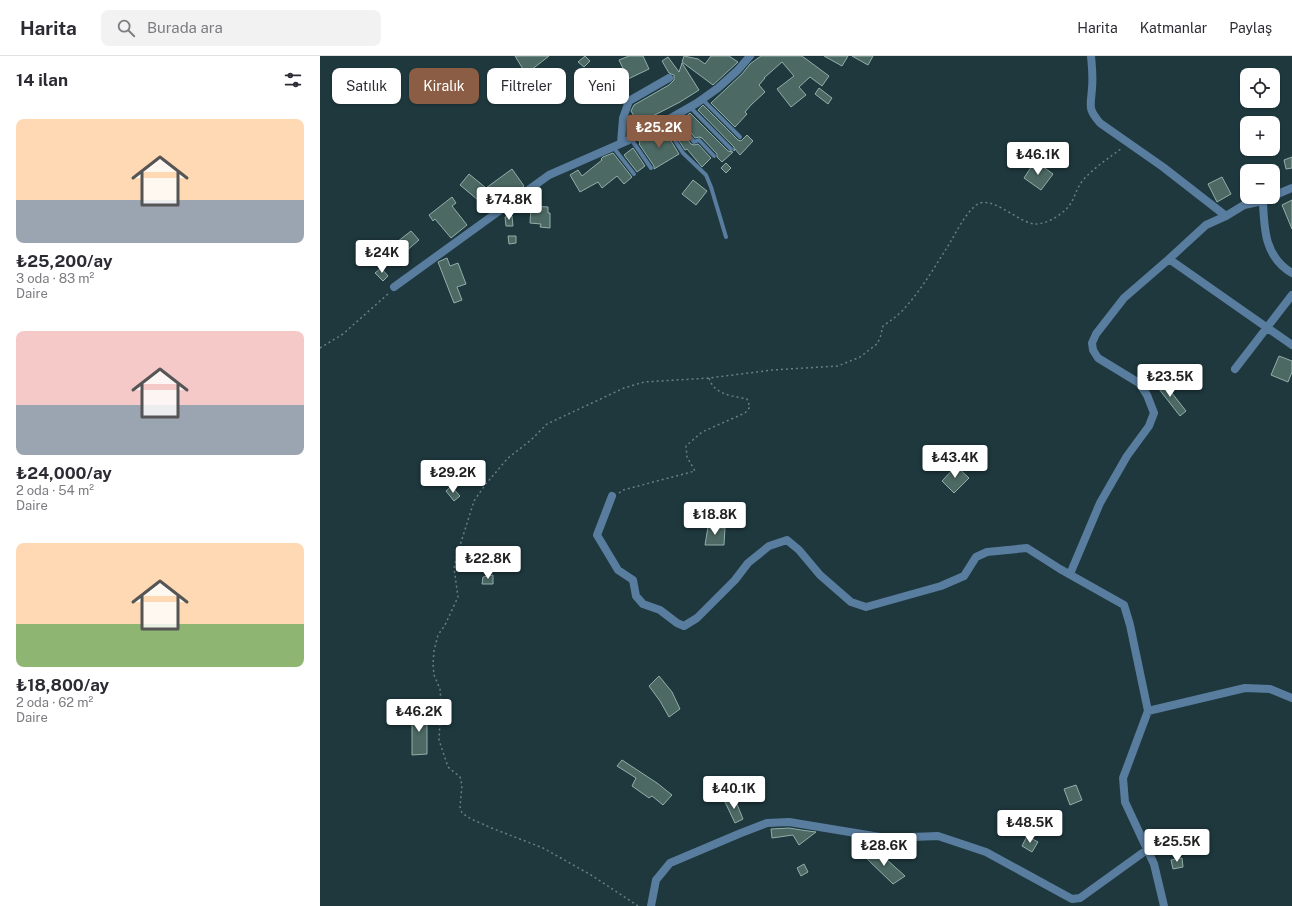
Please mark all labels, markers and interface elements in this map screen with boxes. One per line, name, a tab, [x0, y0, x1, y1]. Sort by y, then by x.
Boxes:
search box	[101, 10, 381, 46]
text: Harita	[20, 17, 77, 39]
icon: search	[115, 17, 137, 39]
text: Burada ara	[147, 19, 223, 36]
text: Harita	[1077, 20, 1118, 36]
text: Katmanlar	[1140, 20, 1207, 36]
text: Paylaş	[1229, 20, 1272, 36]
chip: Satılık	[332, 68, 401, 104]
chip: Kiralık	[409, 68, 479, 104]
chip: Filtreler	[487, 68, 566, 104]
chip: Yeni	[574, 68, 629, 104]
map controls	[1240, 68, 1280, 204]
button: locate	[1240, 68, 1280, 108]
icon: filters	[282, 69, 304, 91]
text: 14 ilan	[16, 70, 68, 90]
pin: ₺25.2K	[626, 115, 692, 149]
button: +	[1240, 116, 1280, 156]
text: ₺25.2K	[636, 120, 682, 135]
pin: ₺46.1K	[1005, 142, 1071, 176]
icon: home	[124, 145, 196, 217]
text: ₺46.1K	[1016, 147, 1060, 162]
button: −	[1240, 164, 1280, 204]
pin: ₺74.8K	[476, 187, 542, 221]
text: ₺74.8K	[486, 192, 532, 207]
pin: ₺24K	[358, 240, 406, 274]
text: ₺24K	[365, 245, 399, 260]
text: ₺25,200/ay	[16, 251, 112, 271]
text: 3 oda · 83 m²	[16, 271, 94, 286]
text: Daire	[16, 286, 48, 301]
icon: home	[124, 357, 196, 429]
pin: ₺23.5K	[1137, 364, 1203, 398]
text: ₺23.5K	[1146, 369, 1194, 384]
pin: ₺43.4K	[922, 445, 988, 479]
text: ₺43.4K	[931, 450, 979, 465]
pin: ₺29.2K	[420, 460, 486, 494]
text: ₺24,000/ay	[16, 463, 112, 483]
text: ₺29.2K	[430, 465, 476, 480]
text: 2 oda · 54 m²	[16, 483, 94, 498]
text: Daire	[16, 498, 48, 513]
pin: ₺18.8K	[682, 502, 748, 536]
text: ₺18.8K	[693, 507, 737, 522]
pin: ₺22.8K	[455, 546, 521, 580]
text: ₺22.8K	[465, 551, 511, 566]
icon: home	[124, 569, 196, 641]
text: ₺18,800/ay	[16, 675, 109, 695]
text: 2 oda · 62 m²	[16, 695, 93, 710]
pin: ₺46.2K	[386, 699, 452, 733]
text: ₺46.2K	[396, 704, 442, 719]
text: Daire	[16, 710, 48, 725]
pin: ₺40.1K	[701, 776, 767, 810]
text: ₺40.1K	[712, 781, 756, 796]
pin: ₺48.5K	[997, 810, 1063, 844]
text: ₺48.5K	[1006, 815, 1054, 830]
pin: ₺25.5K	[1144, 829, 1210, 863]
pin: ₺28.6K	[851, 833, 917, 867]
text: ₺25.5K	[1153, 834, 1201, 849]
text: ₺28.6K	[861, 838, 907, 853]

